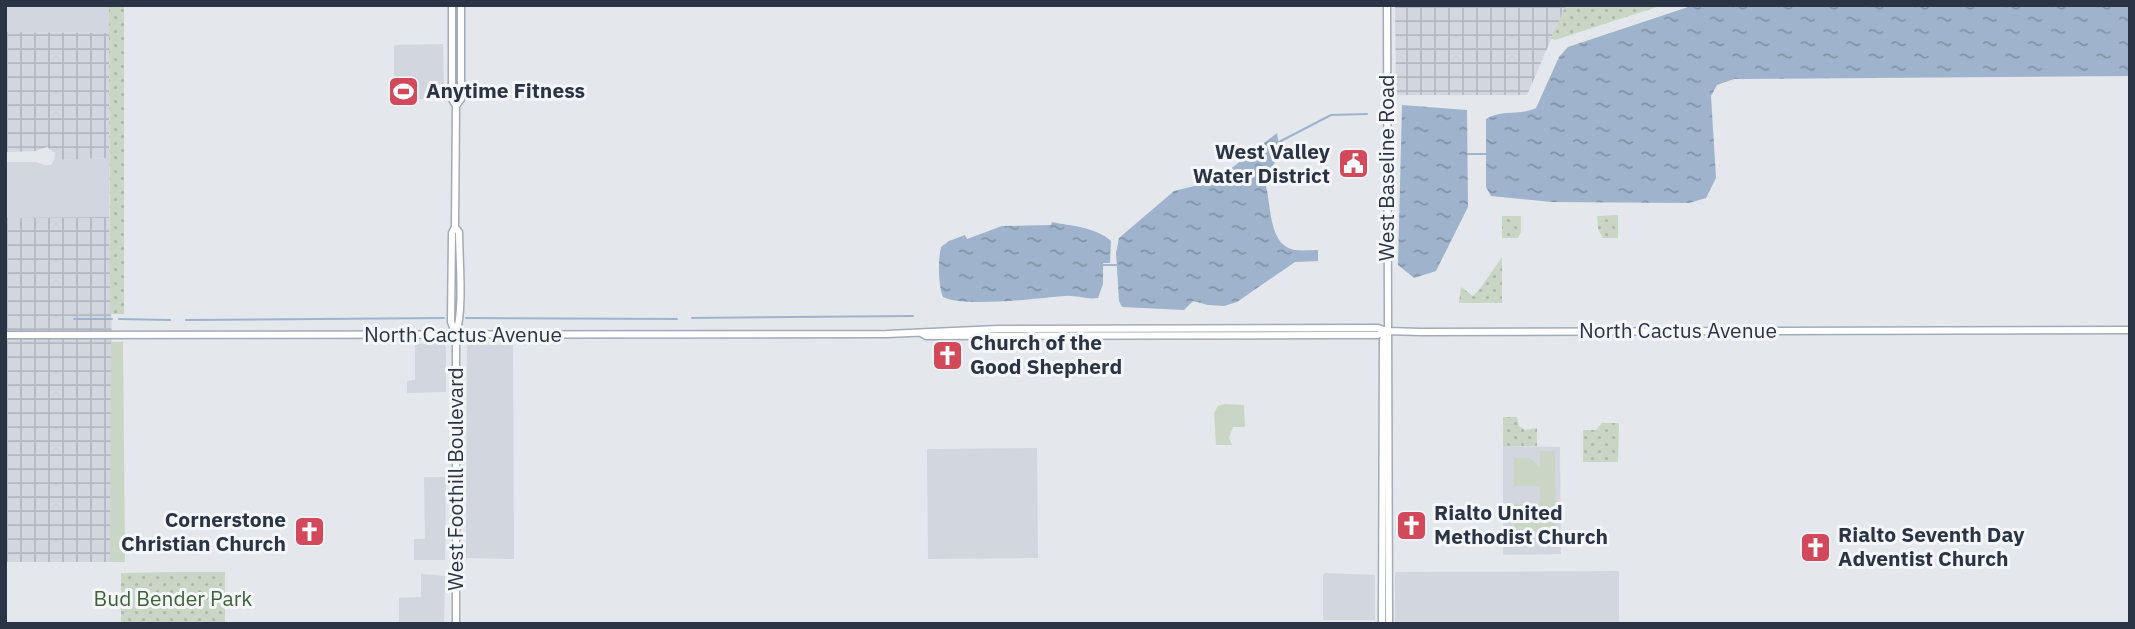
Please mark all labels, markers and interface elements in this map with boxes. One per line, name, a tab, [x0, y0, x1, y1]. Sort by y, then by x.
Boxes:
sports icon: Anytime Fitness	[386, 74, 420, 108]
street label: West Baseline Road	[1372, 75, 1400, 261]
place label: Anytime Fitness	[426, 76, 585, 104]
place label: West Valley Water District	[1193, 137, 1331, 189]
public building icon: West Valley Water District	[1336, 147, 1370, 181]
street label: North Cactus Avenue	[1579, 316, 1777, 344]
street label: North Cactus Avenue	[364, 320, 562, 348]
place label: Church of the Good Shepherd	[970, 328, 1122, 380]
church icon: Church of the Good Shepherd	[930, 338, 964, 372]
street label: West Foothill Boulevard	[441, 367, 469, 591]
place label: Rialto United Methodist Church	[1434, 498, 1608, 550]
place label: Cornerstone Christian Church	[121, 505, 286, 557]
church icon: Rialto United Methodist Church	[1394, 508, 1428, 542]
church icon: Cornerstone Christian Church	[292, 515, 326, 549]
place label: Rialto Seventh Day Adventist Church	[1838, 520, 2025, 572]
church icon: Rialto Seventh Day Adventist Church	[1798, 530, 1832, 564]
park label: Bud Bender Park	[94, 584, 252, 612]

